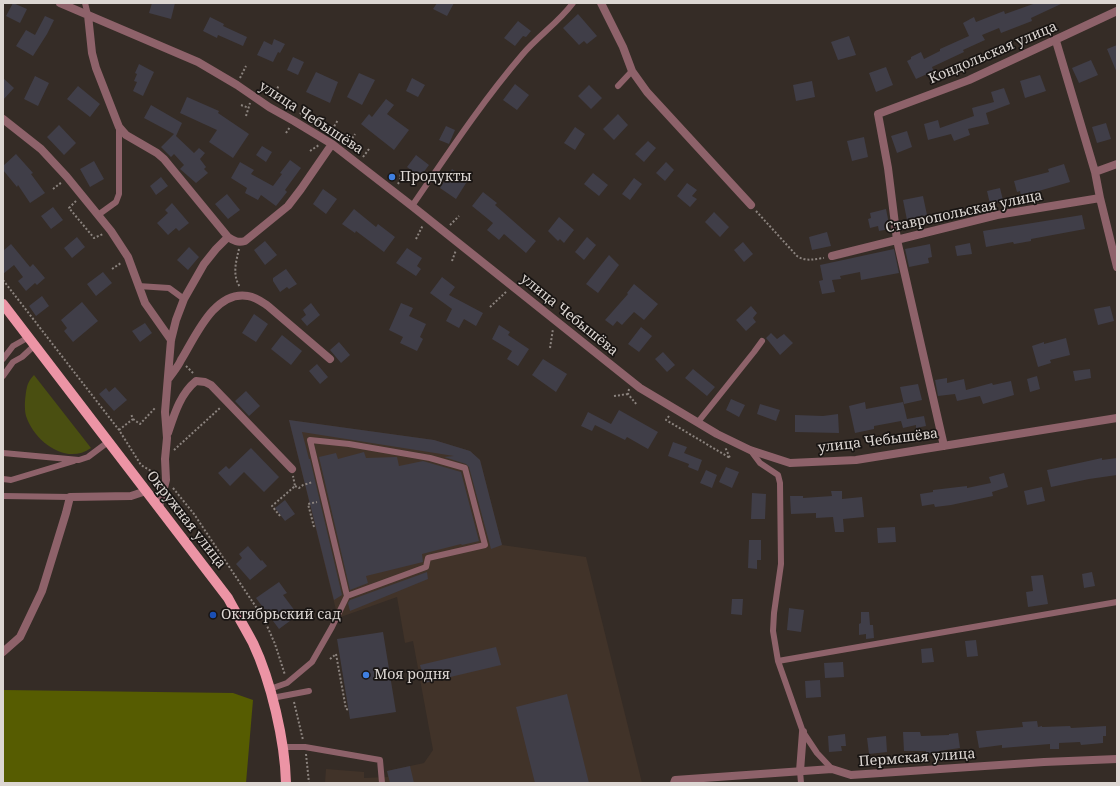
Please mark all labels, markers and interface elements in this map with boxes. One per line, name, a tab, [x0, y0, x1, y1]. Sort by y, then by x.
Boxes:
street label: Кондольская улица	[926, 18, 1060, 88]
street label: улица Чебышёва	[256, 78, 366, 158]
place label: Продукты	[400, 169, 472, 185]
marker: Продукты	[387, 172, 397, 182]
street label: Ставропольская улица	[884, 187, 1044, 237]
street label: улица Чебышёва	[517, 270, 621, 360]
street label: улица Чебышёва	[817, 425, 939, 457]
street label: Окружная улица	[143, 468, 229, 572]
place label: Октябрьский сад	[221, 607, 341, 623]
marker: Октябрьский сад	[208, 610, 218, 620]
place label: Моя родня	[374, 667, 450, 683]
marker: Моя родня	[361, 670, 371, 680]
street label: Пермская улица	[858, 746, 976, 770]

